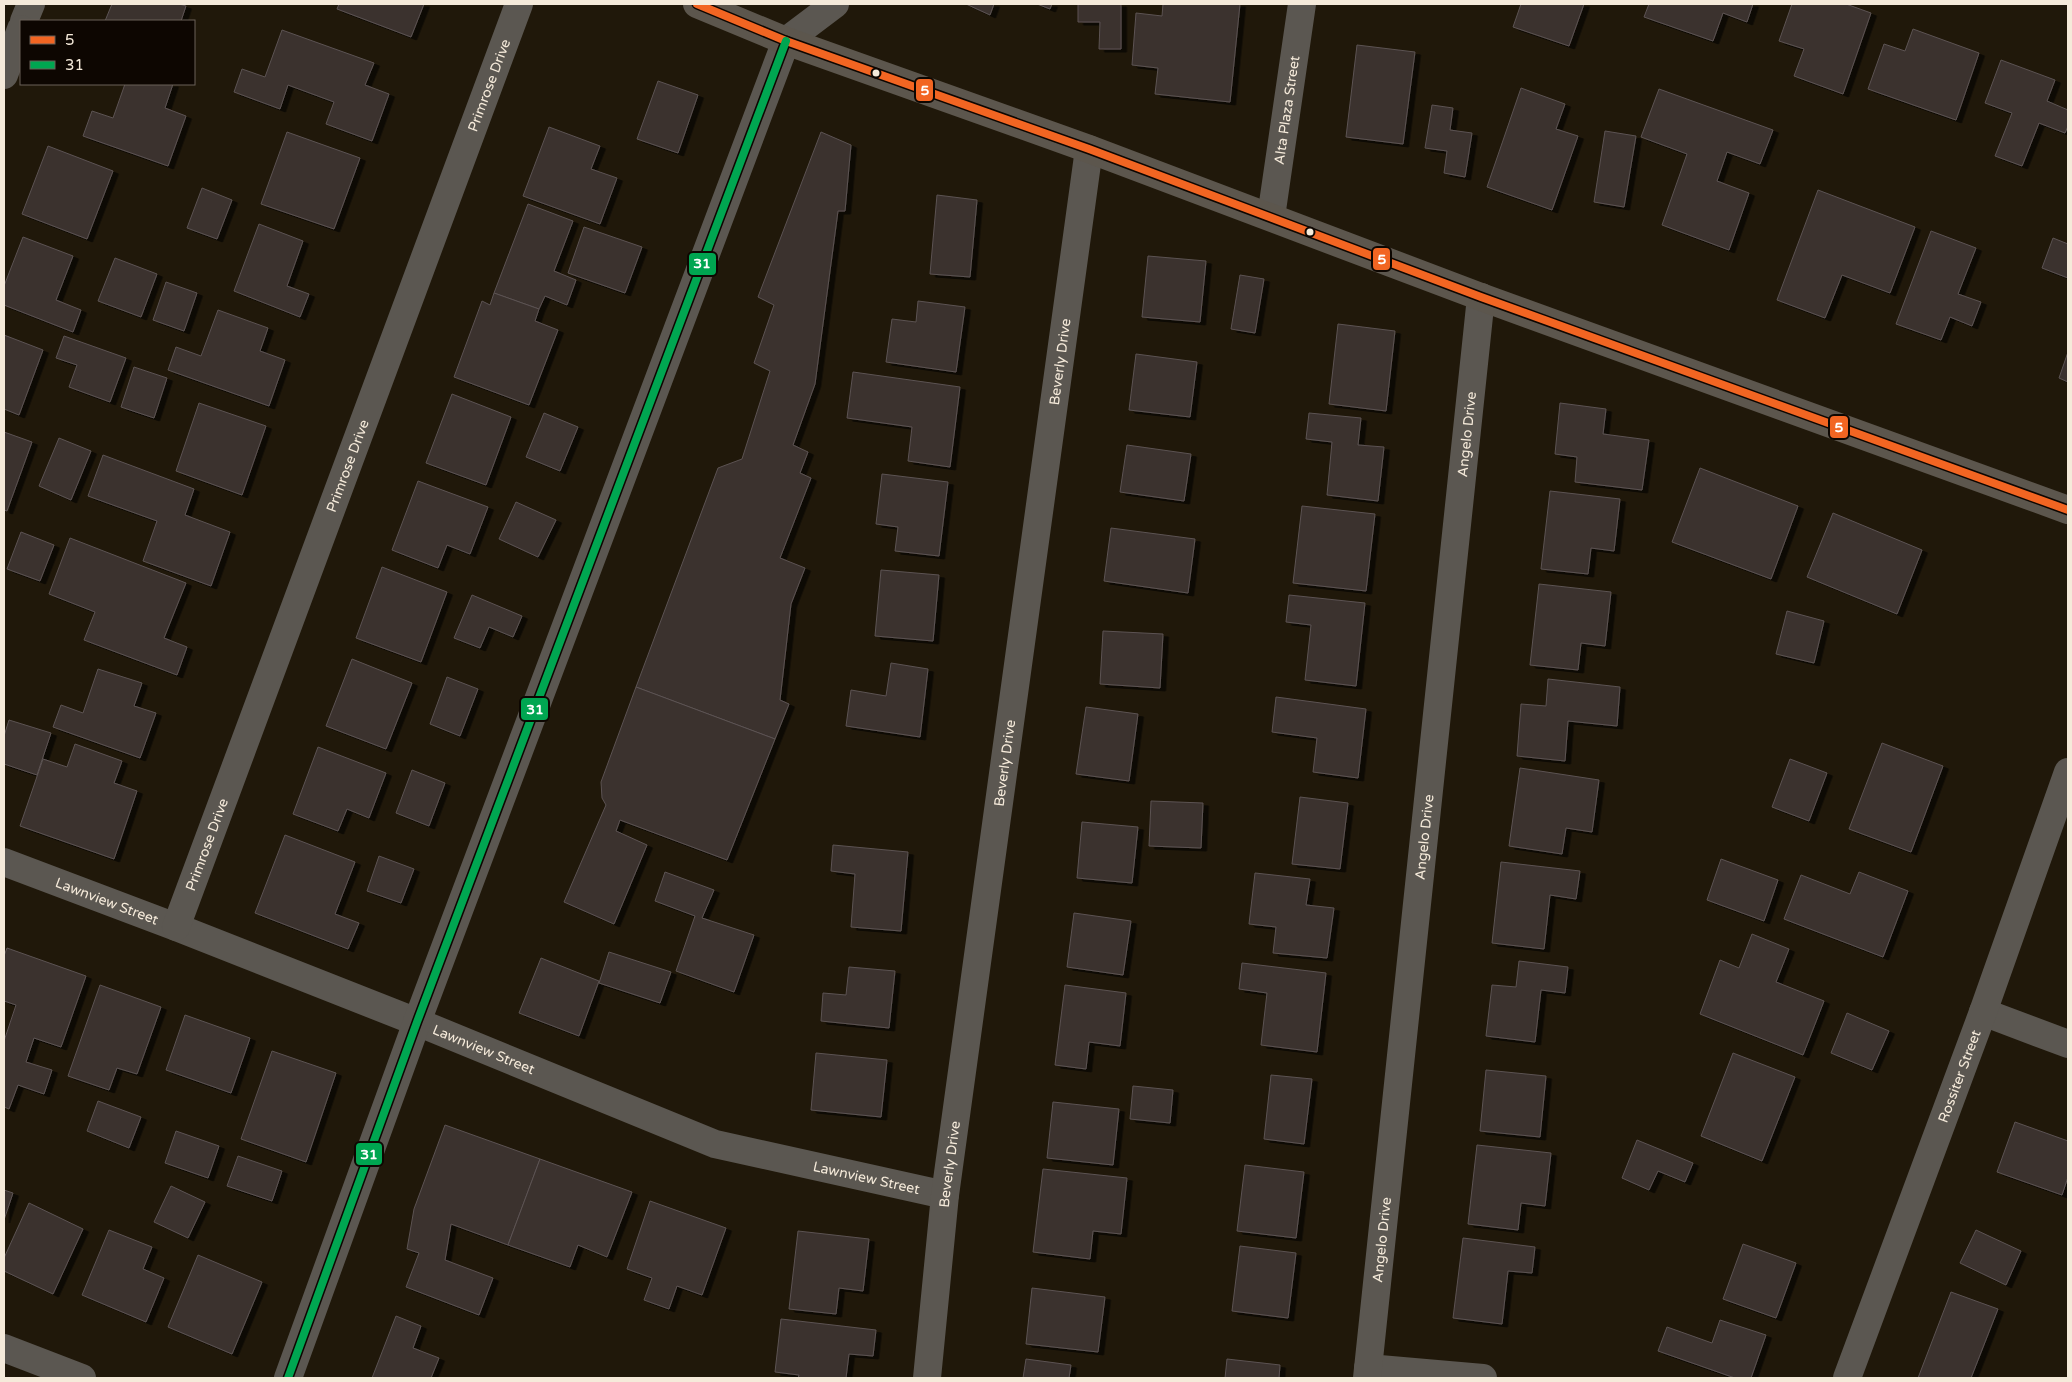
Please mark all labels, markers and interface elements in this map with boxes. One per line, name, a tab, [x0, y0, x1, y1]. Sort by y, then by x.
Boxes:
legend	[20, 20, 195, 85]
text: 5	[65, 31, 74, 49]
street label: Primrose Drive	[464, 37, 514, 134]
street label: Alta Plaza Street	[1271, 54, 1303, 166]
text: 31	[65, 56, 84, 74]
unlabelled marker	[871, 68, 881, 78]
line badge: 5	[915, 78, 934, 102]
text: 5	[921, 82, 930, 99]
unlabelled marker	[1305, 227, 1315, 237]
line badge: 5	[1372, 247, 1391, 271]
text: 5	[1378, 251, 1387, 268]
line badge: 31	[688, 252, 717, 276]
text: 31	[693, 255, 711, 272]
street label: Beverly Drive	[1046, 317, 1075, 406]
street label: Angelo Drive	[1454, 391, 1480, 478]
line badge: 5	[1829, 415, 1849, 439]
street label: Primrose Drive	[323, 417, 373, 515]
text: 5	[1835, 419, 1844, 436]
line badge: 31	[520, 697, 549, 721]
text: 31	[526, 701, 544, 718]
street label: Beverly Drive	[991, 719, 1019, 807]
street label: Angelo Drive	[1412, 793, 1438, 881]
street label: Primrose Drive	[182, 796, 232, 893]
street label: Lawnview Street	[53, 874, 161, 929]
street label: Lawnview Street	[430, 1021, 538, 1079]
street label: Rossiter Street	[1935, 1027, 1985, 1125]
street label: Beverly Drive	[936, 1120, 964, 1208]
line badge: 31	[355, 1142, 383, 1166]
text: 31	[360, 1146, 378, 1163]
street label: Lawnview Street	[811, 1158, 922, 1198]
street label: Angelo Drive	[1369, 1196, 1395, 1283]

